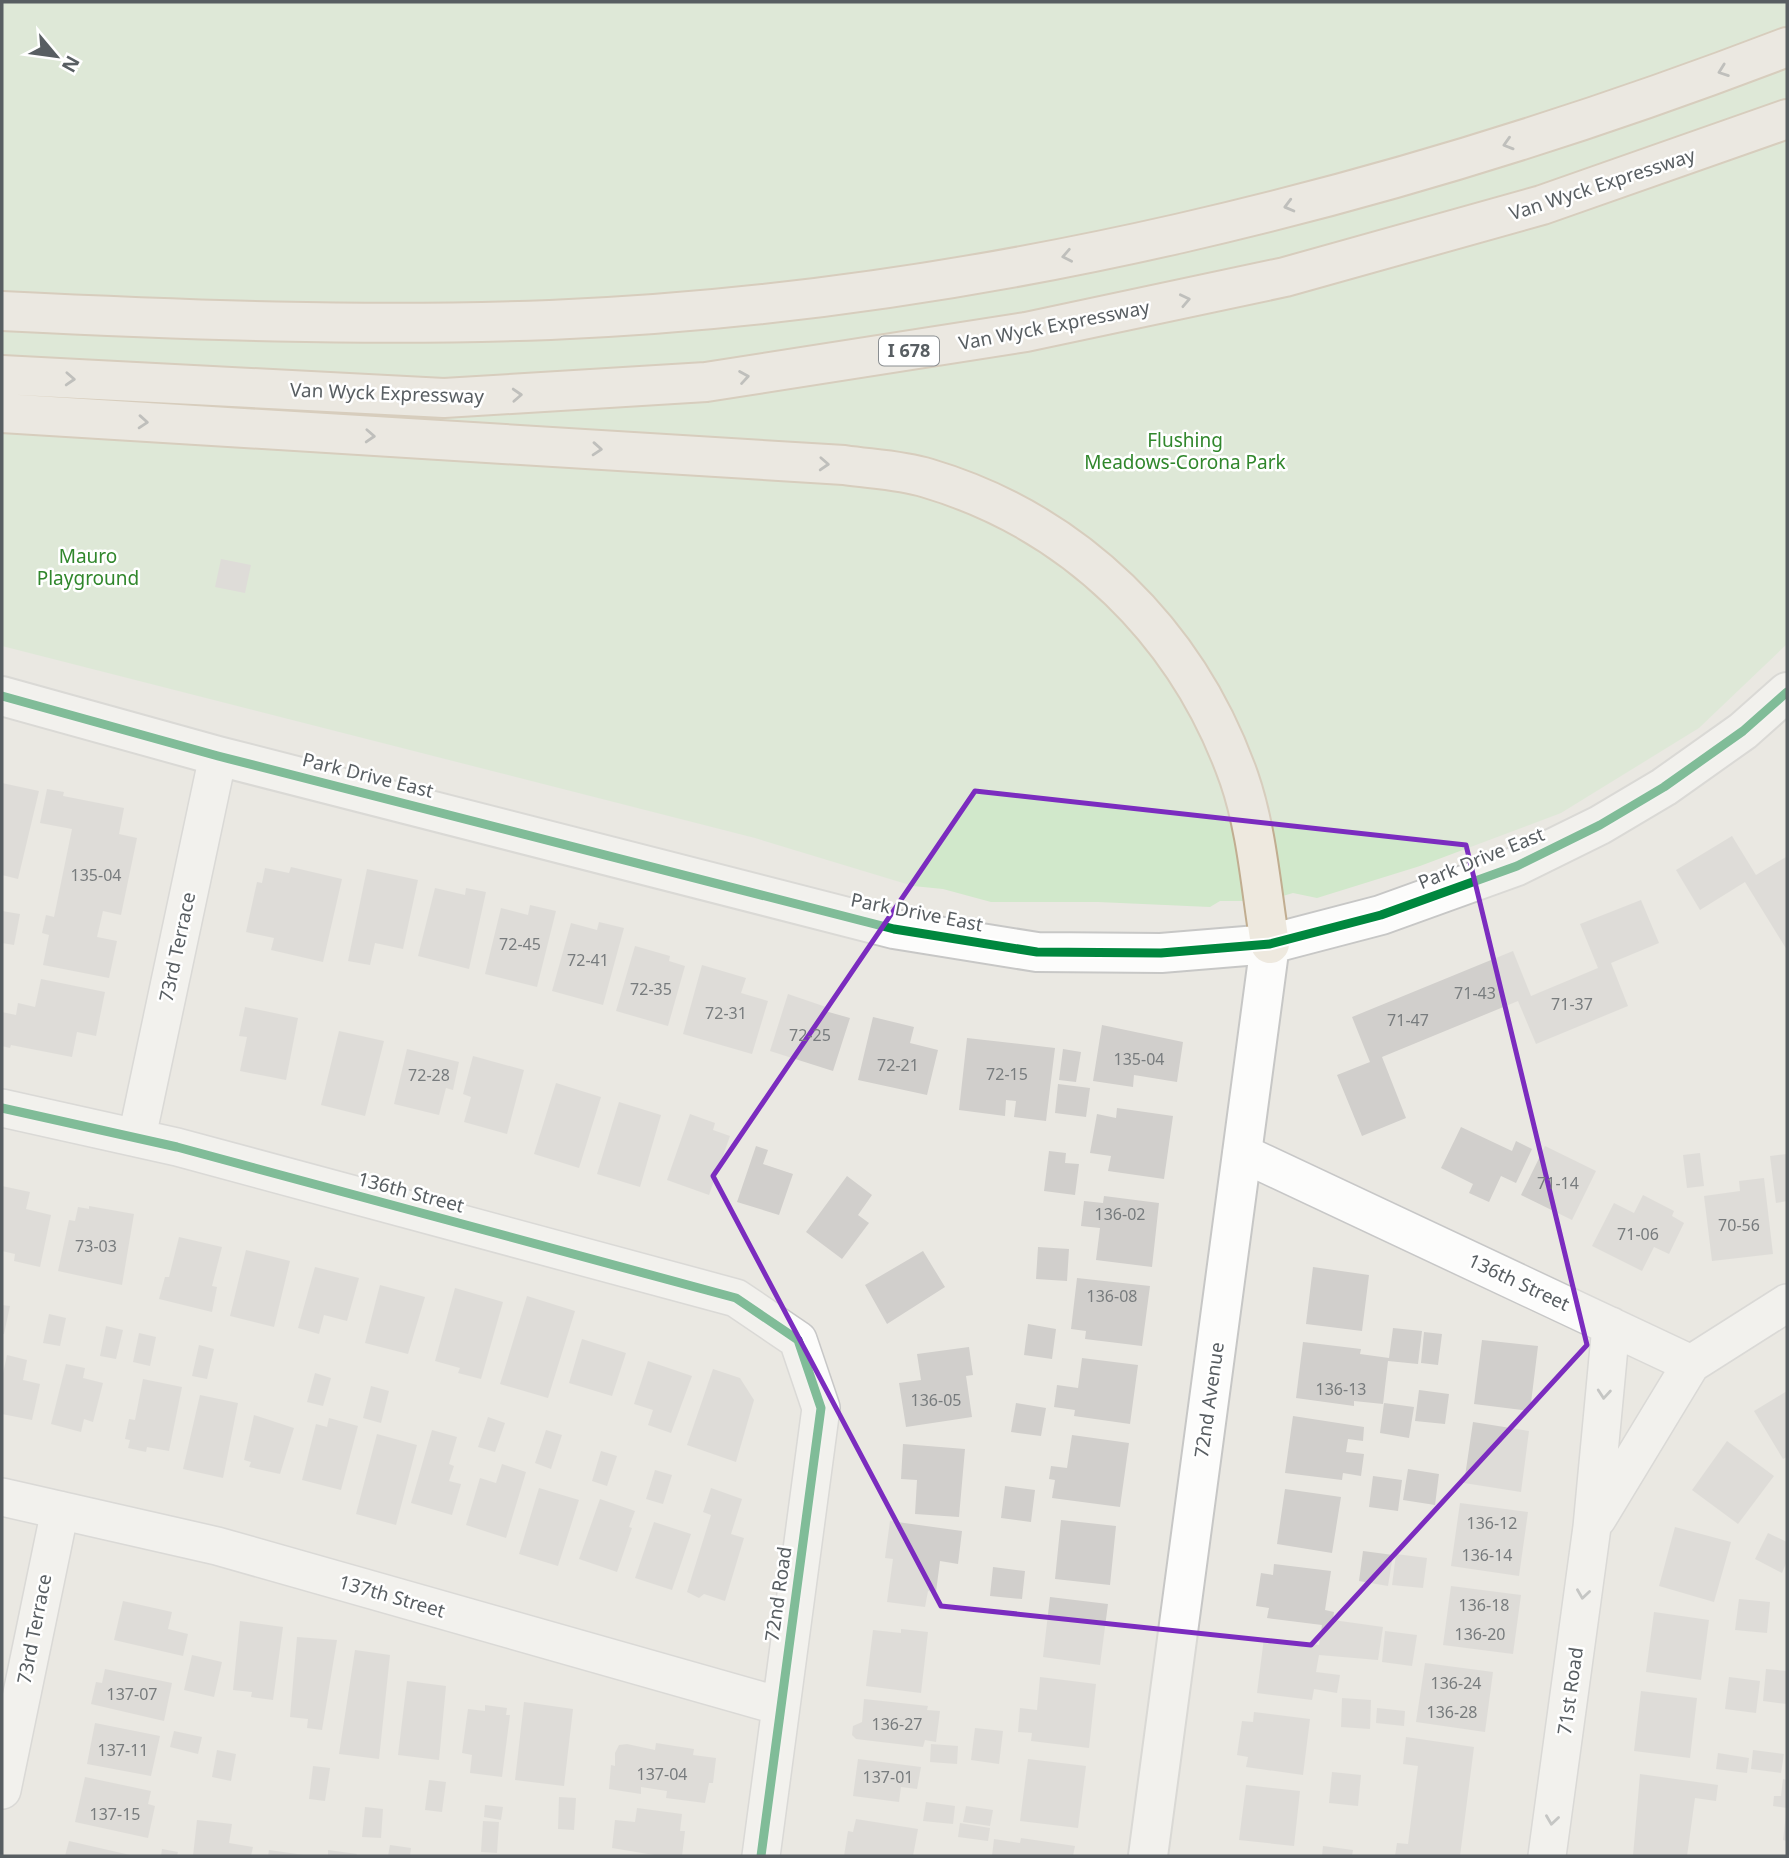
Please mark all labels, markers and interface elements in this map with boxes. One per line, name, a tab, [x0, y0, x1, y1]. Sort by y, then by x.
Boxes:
north arrow	[21, 21, 91, 91]
text: N	[56, 51, 86, 77]
one-way arrow	[1718, 62, 1730, 76]
one-way arrow	[1502, 136, 1514, 151]
street label: Van Wyck Expressway	[1506, 142, 1699, 226]
one-way arrow	[1283, 198, 1295, 213]
one-way arrow	[1061, 248, 1073, 263]
street label: Van Wyck Expressway	[956, 294, 1152, 356]
one-way arrow	[1179, 294, 1191, 308]
road number: I 678	[879, 337, 939, 366]
one-way arrow	[738, 370, 750, 385]
one-way arrow	[65, 371, 76, 386]
street label: Van Wyck Expressway	[290, 377, 485, 409]
one-way arrow	[512, 387, 523, 402]
one-way arrow	[138, 414, 149, 429]
park label: Flushing Meadows-Corona Park	[1084, 427, 1286, 475]
one-way arrow	[365, 428, 376, 443]
one-way arrow	[592, 442, 603, 457]
one-way arrow	[819, 457, 830, 472]
park label: Mauro Playground	[37, 543, 139, 591]
street label: Park Drive East	[300, 746, 436, 804]
street label: Park Drive East	[1414, 821, 1548, 895]
house number: 135-04	[71, 864, 121, 886]
street label: Park Drive East	[849, 886, 985, 938]
street label: 73rd Terrace	[153, 890, 201, 1004]
house number: 72-45	[499, 933, 541, 955]
house number: 72-41	[567, 949, 609, 971]
house number: 72-35	[630, 978, 672, 1000]
house number: 71-43	[1454, 982, 1496, 1004]
house number: 71-37	[1551, 993, 1593, 1015]
house number: 72-31	[705, 1002, 747, 1024]
house number: 71-47	[1387, 1009, 1429, 1031]
house number: 72-25	[789, 1024, 831, 1046]
house number: 135-04	[1114, 1048, 1164, 1070]
house number: 72-21	[877, 1054, 919, 1076]
house number: 72-15	[986, 1063, 1028, 1085]
house number: 72-28	[408, 1064, 450, 1086]
street label: 136th Street	[355, 1165, 467, 1219]
house number: 71-14	[1537, 1172, 1579, 1194]
house number: 136-02	[1095, 1203, 1145, 1225]
house number: 70-56	[1718, 1214, 1760, 1236]
house number: 71-06	[1617, 1223, 1659, 1245]
house number: 73-03	[75, 1235, 117, 1257]
street label: 136th Street	[1464, 1247, 1574, 1317]
house number: 136-08	[1087, 1285, 1137, 1307]
street label: 72nd Avenue	[1188, 1340, 1230, 1460]
house number: 136-13	[1316, 1378, 1366, 1400]
house number: 136-05	[911, 1389, 961, 1411]
one-way arrow	[1597, 1389, 1612, 1400]
house number: 136-12	[1467, 1512, 1517, 1534]
house number: 136-14	[1462, 1544, 1512, 1566]
street label: 72nd Road	[758, 1545, 798, 1643]
street label: 137th Street	[336, 1568, 448, 1624]
street label: 73rd Terrace	[11, 1572, 57, 1686]
one-way arrow	[1576, 1588, 1591, 1600]
house number: 136-18	[1459, 1594, 1509, 1616]
house number: 136-20	[1455, 1623, 1505, 1645]
street label: 71st Road	[1551, 1645, 1589, 1737]
house number: 136-24	[1431, 1672, 1481, 1694]
house number: 137-07	[107, 1683, 157, 1705]
house number: 136-28	[1427, 1701, 1477, 1723]
house number: 136-27	[872, 1713, 922, 1735]
house number: 137-11	[98, 1739, 148, 1761]
house number: 137-04	[637, 1763, 687, 1785]
house number: 137-01	[863, 1766, 913, 1788]
house number: 137-15	[90, 1803, 140, 1825]
one-way arrow	[1545, 1814, 1560, 1826]

